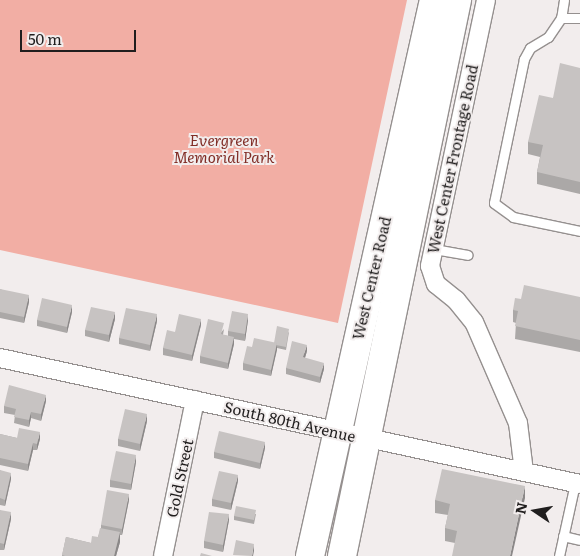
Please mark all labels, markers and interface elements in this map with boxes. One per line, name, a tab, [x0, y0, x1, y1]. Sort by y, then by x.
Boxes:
scale bar	[22, 20, 139, 52]
text: 50 m	[28, 27, 62, 50]
street label: West Center Frontage Road	[423, 63, 481, 255]
park label: Evergreen Memorial Park	[174, 130, 274, 165]
street label: West Center Road	[348, 215, 394, 341]
street label: South 80th Avenue	[223, 397, 357, 445]
street label: Gold Street	[162, 437, 196, 519]
north arrow	[510, 486, 560, 536]
text: N	[509, 500, 531, 516]

